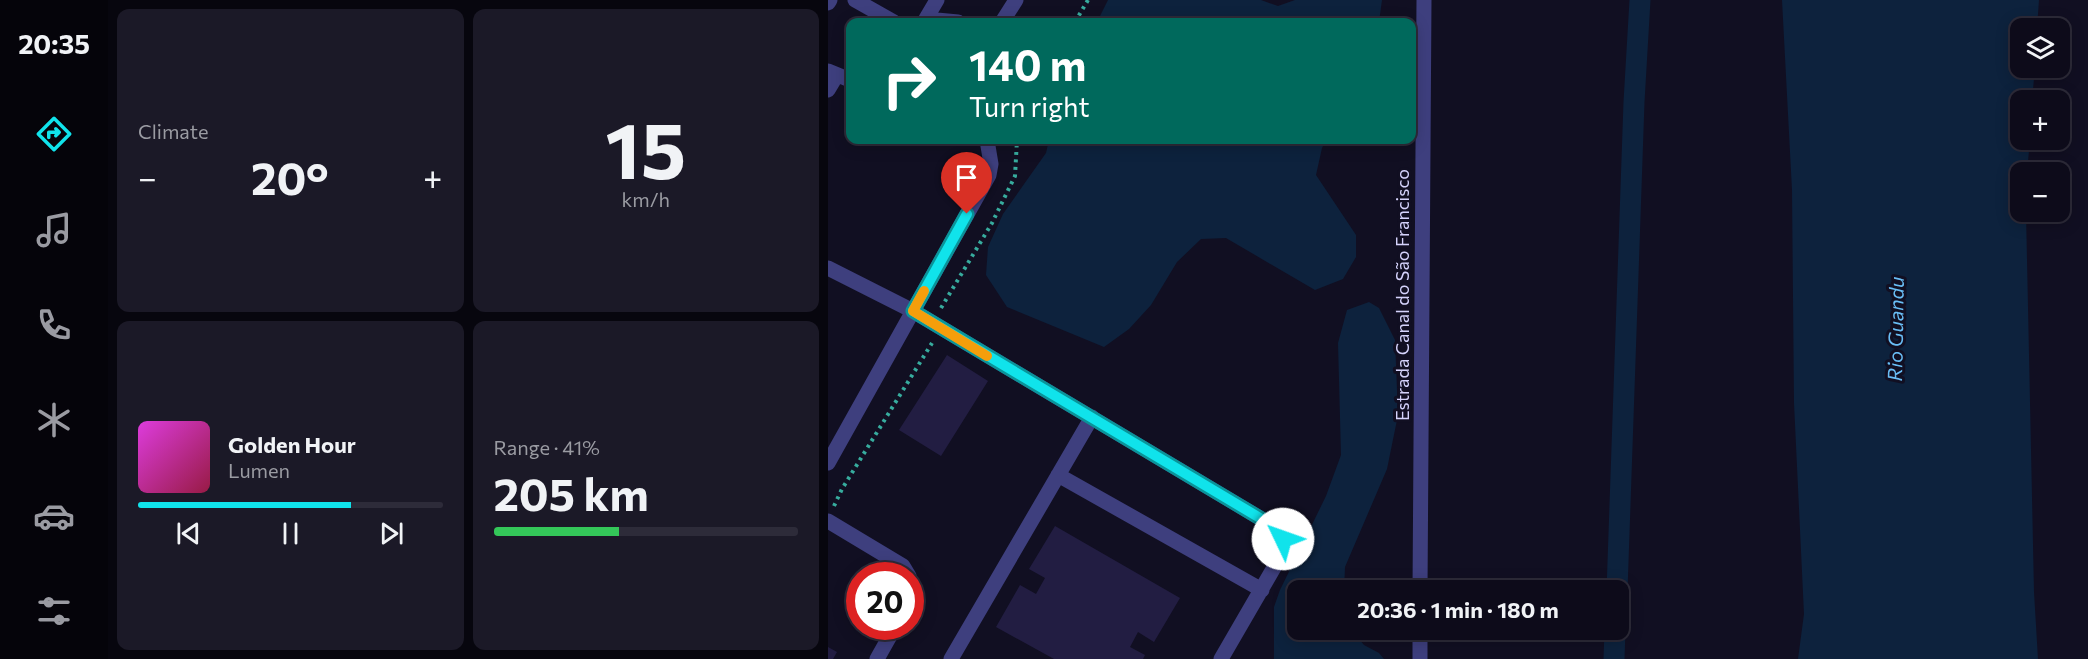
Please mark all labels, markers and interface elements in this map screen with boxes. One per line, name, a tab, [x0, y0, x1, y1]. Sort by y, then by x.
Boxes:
map controls	[2010, 18, 2070, 222]
button: layers	[2010, 18, 2070, 78]
text: 20:35	[18, 27, 90, 60]
text: 140 m	[969, 38, 1086, 90]
icon: right	[870, 42, 948, 120]
text: Turn right	[969, 90, 1089, 123]
button: +	[2010, 90, 2070, 150]
text: 15	[605, 100, 686, 195]
icon: directions	[33, 113, 75, 155]
text: Climate	[138, 119, 208, 143]
text: 20°	[251, 149, 329, 204]
pin	[941, 152, 992, 214]
text: −	[138, 156, 157, 197]
text: +	[423, 156, 443, 197]
icon: arrive	[950, 161, 983, 194]
button: −	[2010, 162, 2070, 222]
street label: Estrada Canal do São Francisco	[1391, 169, 1413, 421]
text: km/h	[621, 187, 670, 211]
icon: music	[33, 209, 75, 251]
water label: Rio Guandu	[1882, 276, 1908, 382]
icon: phone	[33, 304, 75, 346]
icon: climate	[33, 399, 75, 441]
text: Golden Hour	[228, 431, 356, 458]
text: Range · 41%	[494, 435, 600, 459]
text: Lumen	[228, 458, 290, 482]
text: 205 km	[494, 465, 649, 520]
icon: car	[33, 495, 75, 537]
position arrow	[1251, 507, 1315, 571]
icon: previous	[172, 517, 205, 550]
icon: pause	[274, 517, 307, 550]
icon: next	[375, 517, 408, 550]
speed limit sign: 20	[846, 562, 924, 640]
icon: filters	[33, 590, 75, 632]
text: 20:36 · 1 min · 180 m	[1357, 596, 1559, 623]

